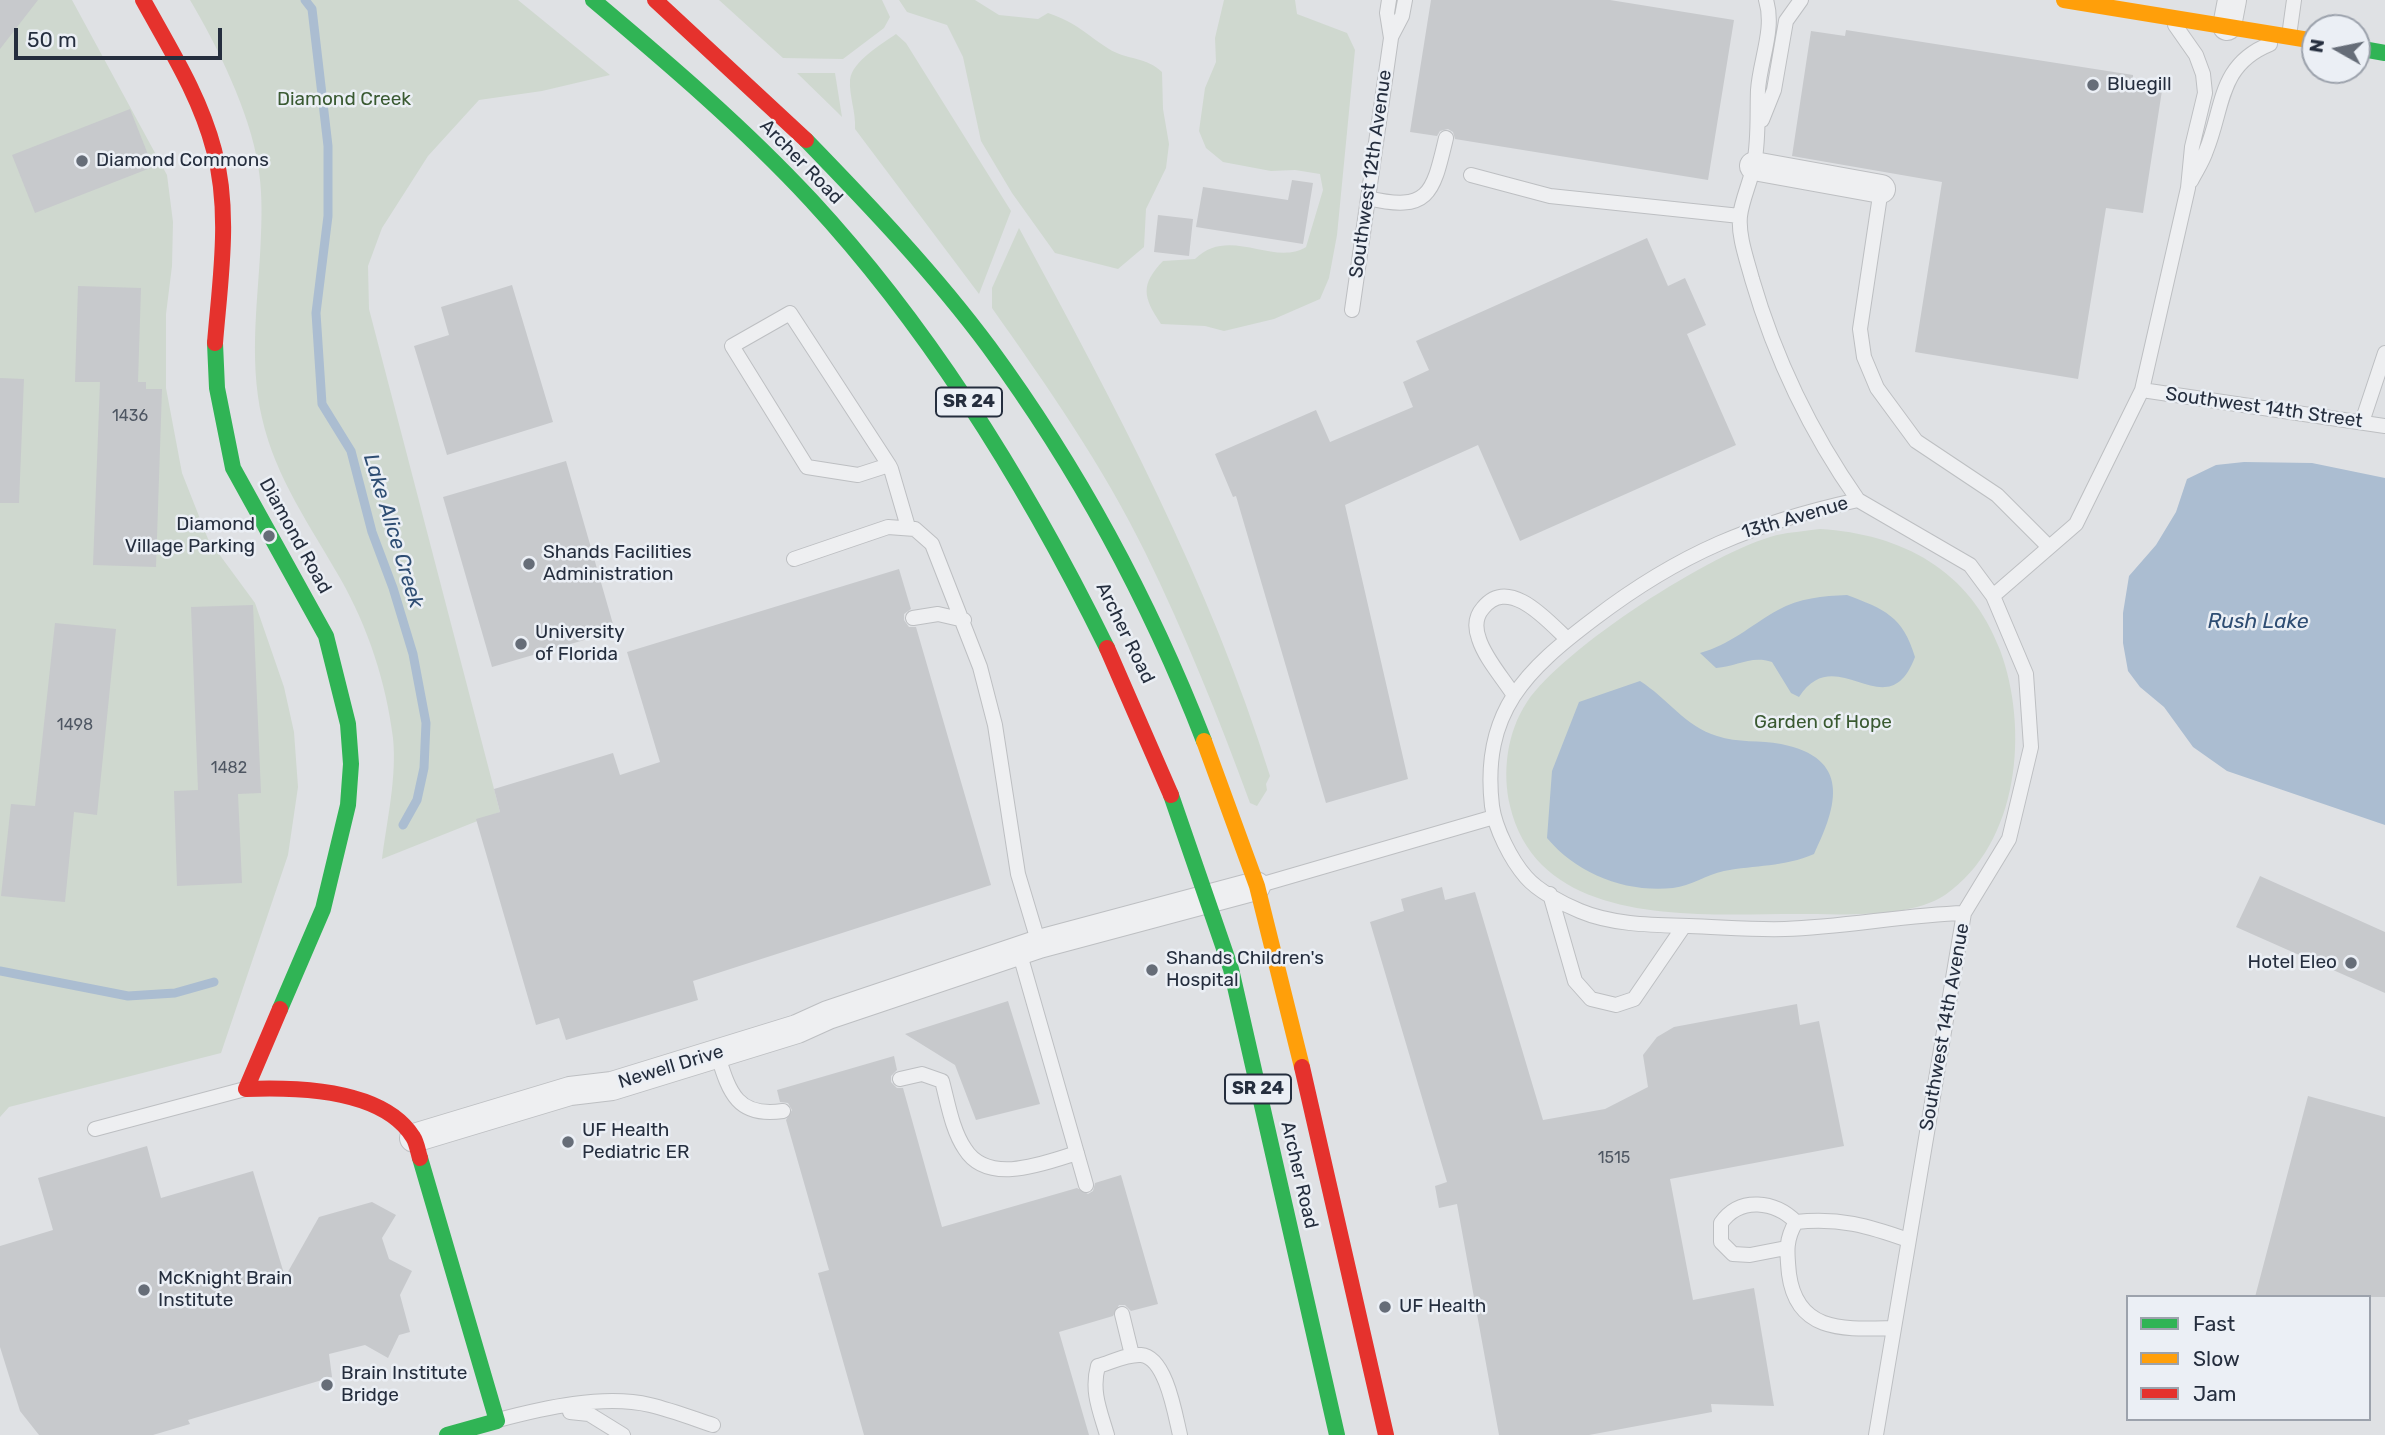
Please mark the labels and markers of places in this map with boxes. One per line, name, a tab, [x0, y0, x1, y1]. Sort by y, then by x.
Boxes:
place label: Bluegill	[2107, 74, 2172, 96]
marker: Bluegill	[2085, 77, 2101, 93]
place label: Diamond Commons	[96, 150, 269, 172]
marker: Diamond Commons	[74, 153, 90, 169]
place label: Diamond Village Parking	[125, 514, 255, 558]
marker: Diamond Village Parking	[261, 528, 277, 544]
place label: Shands Facilities Administration	[543, 542, 692, 586]
marker: Shands Facilities Administration	[521, 556, 537, 572]
place label: University of Florida	[535, 622, 625, 666]
marker: University of Florida	[513, 636, 529, 652]
place label: Shands Children's Hospital	[1166, 948, 1324, 992]
place label: Hotel Eleo	[2248, 952, 2337, 974]
marker: Hotel Eleo	[2343, 955, 2359, 971]
marker: Shands Children's Hospital	[1144, 962, 1160, 978]
place label: UF Health Pediatric ER	[582, 1120, 689, 1164]
marker: UF Health Pediatric ER	[560, 1134, 576, 1150]
place label: McKnight Brain Institute	[158, 1268, 292, 1312]
marker: McKnight Brain Institute	[136, 1282, 152, 1298]
place label: UF Health	[1399, 1296, 1486, 1318]
marker: UF Health	[1377, 1299, 1393, 1315]
place label: Brain Institute Bridge	[341, 1363, 467, 1407]
marker: Brain Institute Bridge	[319, 1377, 335, 1393]

